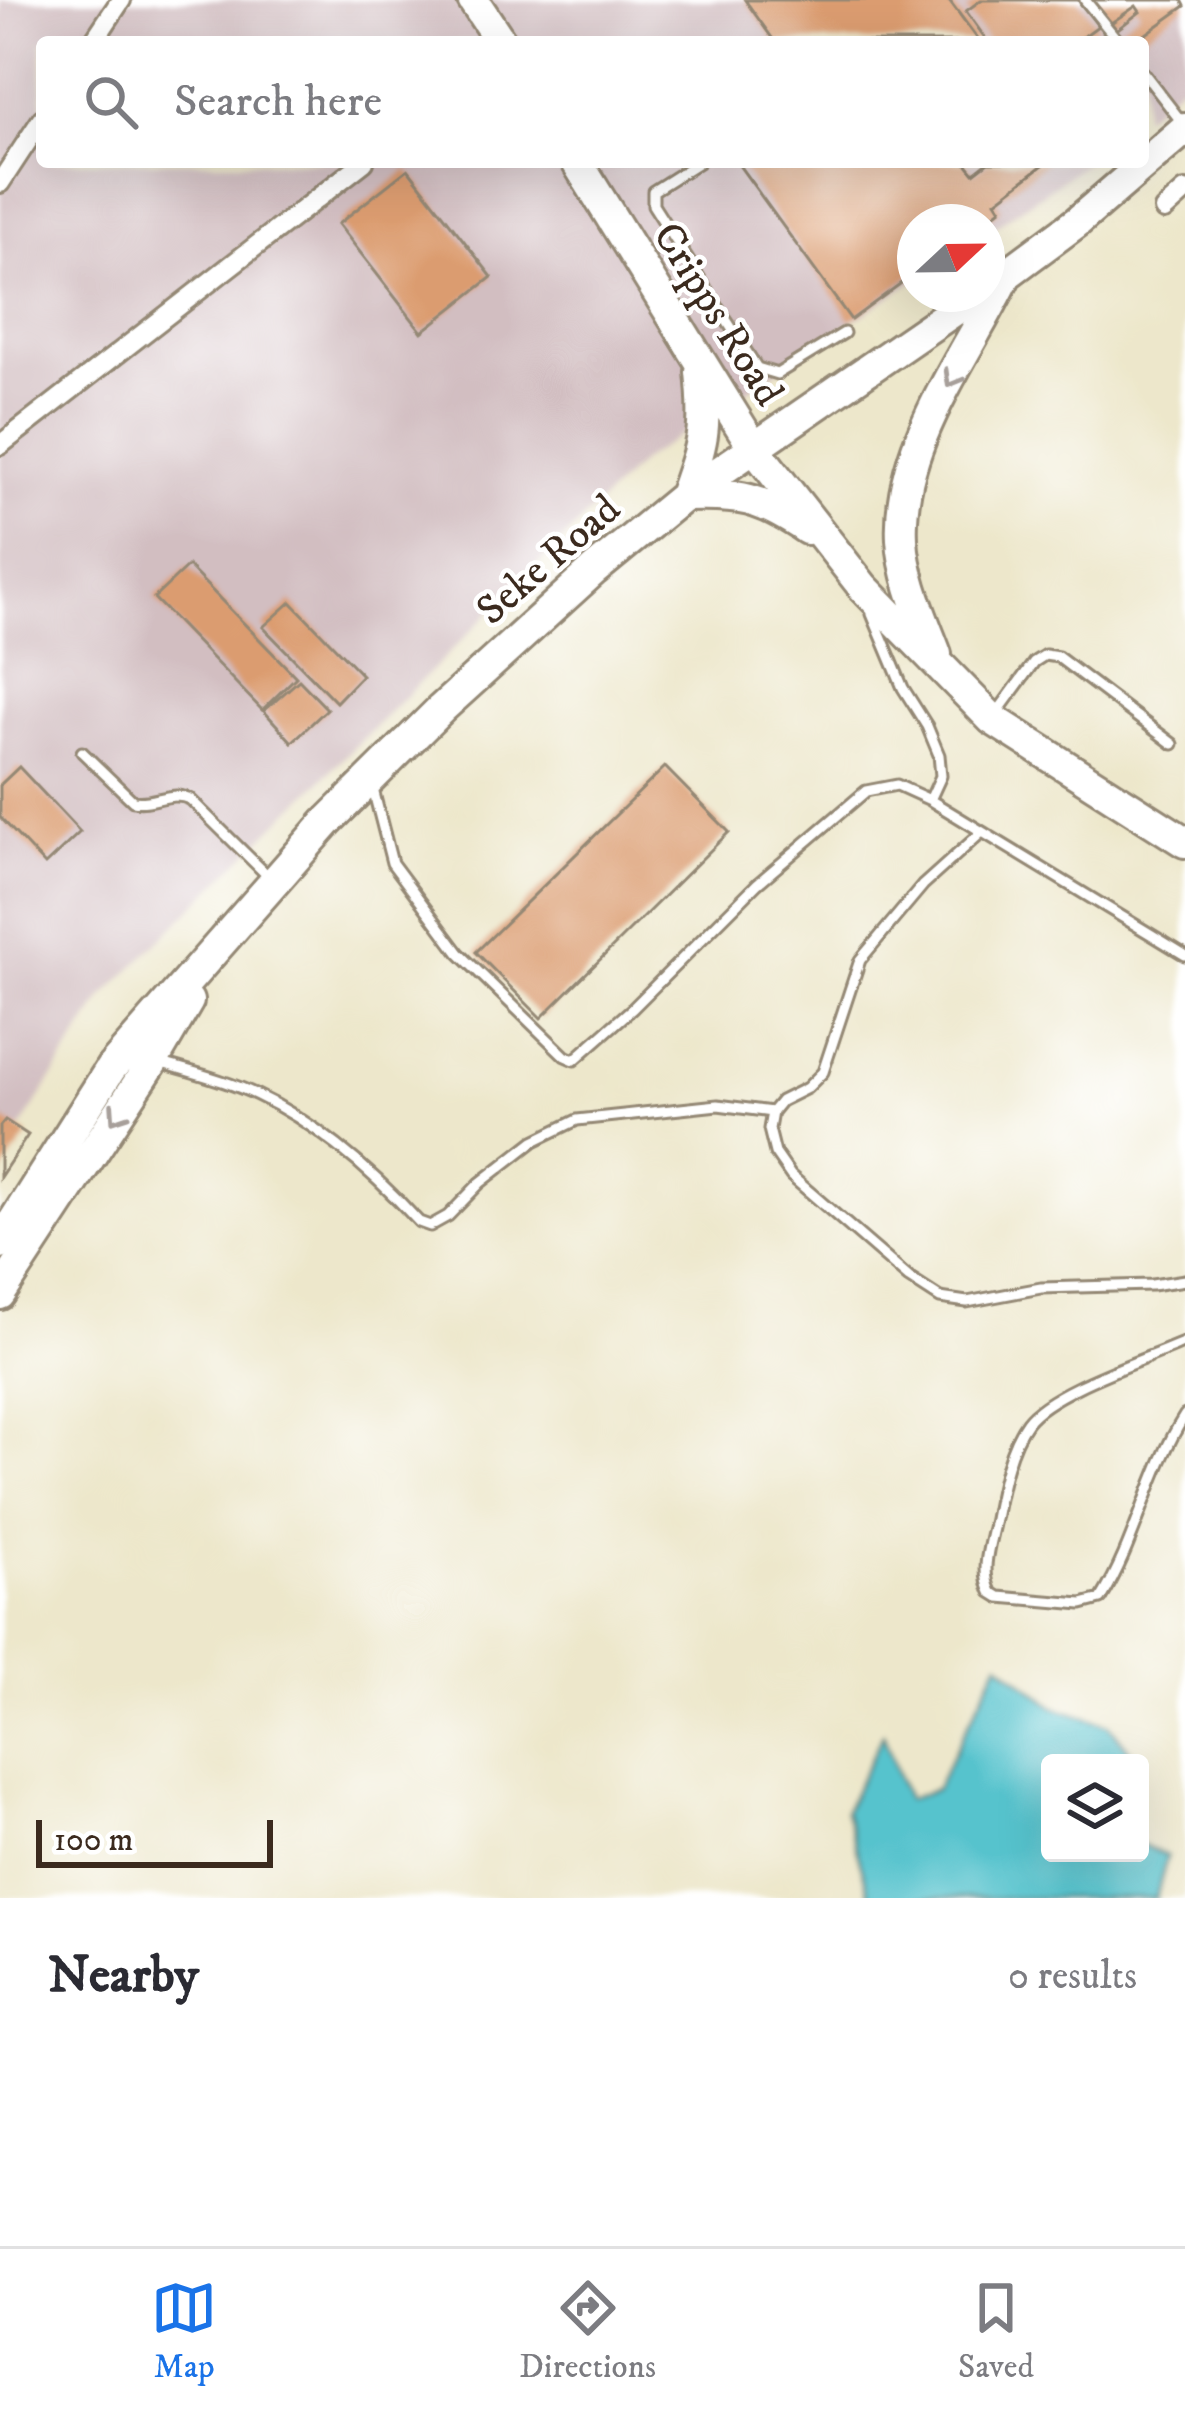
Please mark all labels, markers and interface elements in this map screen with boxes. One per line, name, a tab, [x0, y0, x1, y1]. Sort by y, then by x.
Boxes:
search box	[36, 36, 1149, 168]
icon: search	[78, 69, 144, 135]
text: Search here	[174, 74, 382, 130]
north arrow	[897, 204, 1005, 312]
street label: Cripps Road	[641, 213, 794, 416]
one-way arrow	[943, 366, 966, 388]
street label: Seke Road	[467, 484, 631, 637]
one-way arrow	[109, 1102, 131, 1124]
map controls	[1041, 1754, 1149, 1862]
button: layers	[1041, 1754, 1149, 1862]
scale bar	[36, 1814, 273, 1867]
text: 100 m	[54, 1820, 133, 1861]
text: Nearby	[48, 1944, 199, 2008]
text: 0 results	[1008, 1952, 1137, 2001]
tab: Map	[151, 2275, 217, 2388]
tab: Directions	[519, 2275, 656, 2388]
tab: Saved	[958, 2275, 1034, 2388]

